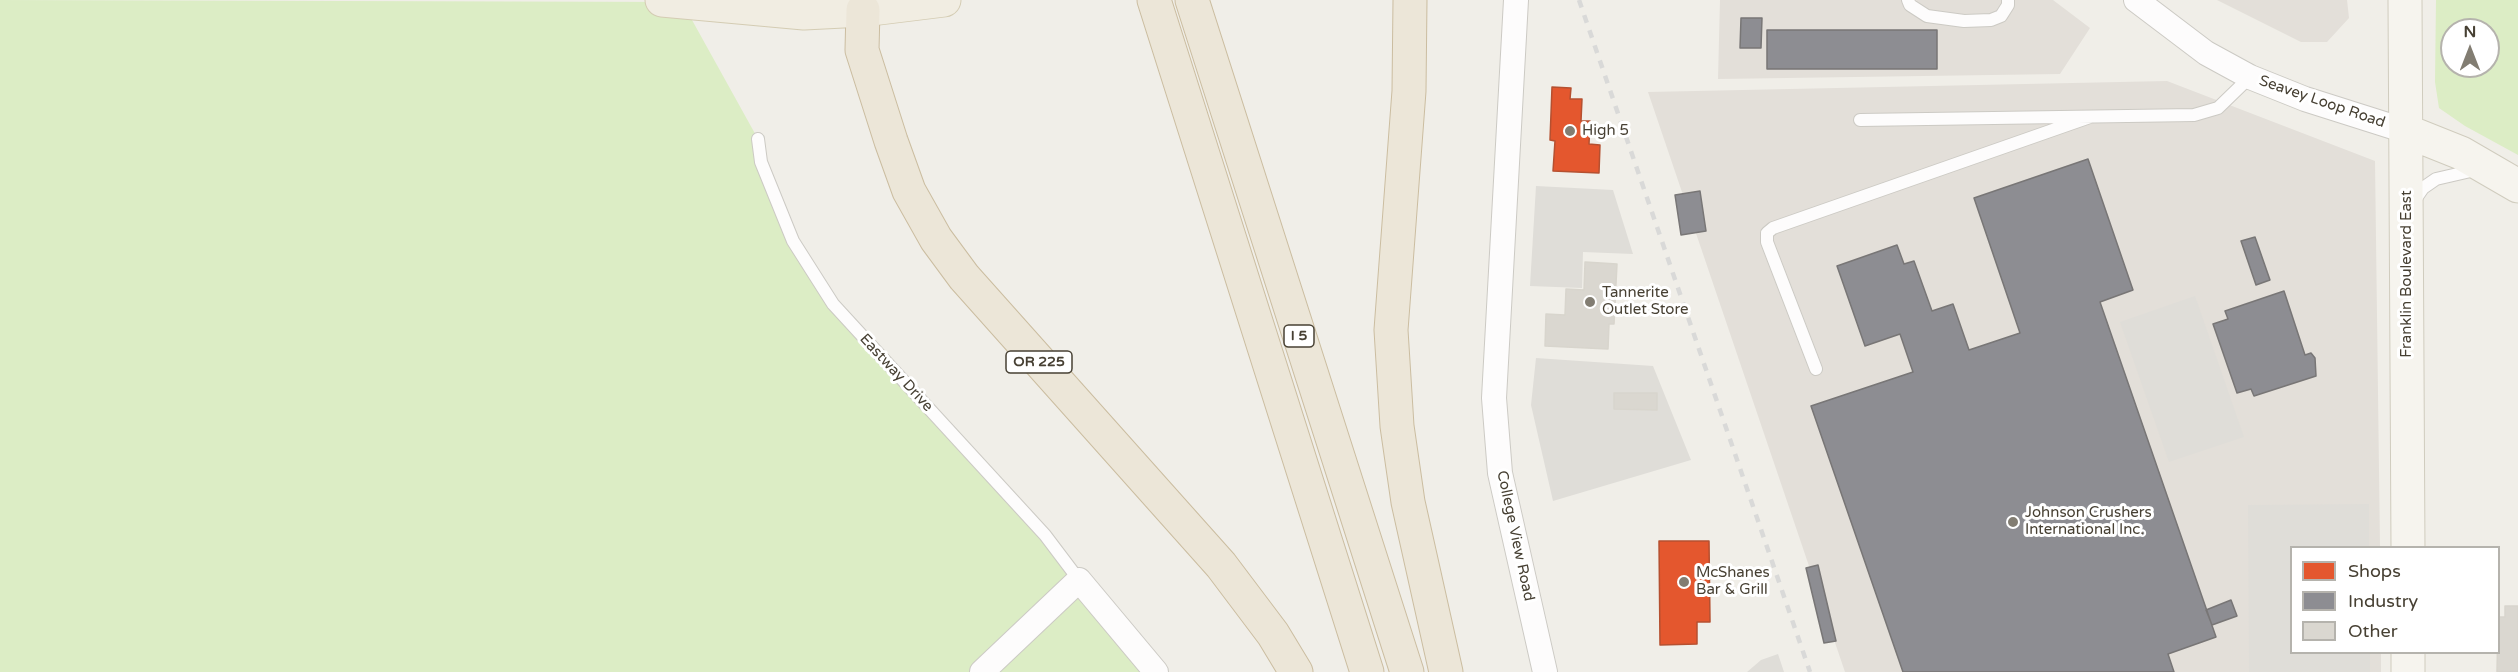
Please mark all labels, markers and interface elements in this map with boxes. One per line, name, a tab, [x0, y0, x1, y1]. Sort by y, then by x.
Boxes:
north arrow	[2440, 18, 2500, 78]
text: N	[2464, 22, 2476, 42]
street label: Seavey Loop Road	[2257, 72, 2387, 132]
place label: High 5	[1582, 122, 1629, 140]
marker: High 5	[1563, 124, 1577, 138]
street label: Franklin Boulevard East	[2398, 190, 2416, 358]
place label: Tannerite Outlet Store	[1602, 284, 1688, 319]
marker: Tannerite Outlet Store	[1583, 295, 1597, 309]
road number: I 5	[1284, 325, 1314, 347]
street label: Eastway Drive	[855, 330, 937, 416]
road number: OR 225	[1006, 351, 1072, 373]
street label: College View Road	[1492, 469, 1538, 603]
place label: Johnson Crushers International Inc.	[2025, 504, 2152, 539]
marker: Johnson Crushers International Inc.	[2006, 515, 2020, 529]
legend	[2290, 546, 2500, 654]
text: Shops	[2348, 560, 2401, 582]
place label: McShanes Bar & Grill	[1696, 564, 1770, 599]
marker: McShanes Bar & Grill	[1677, 575, 1691, 589]
text: Industry	[2348, 590, 2418, 612]
text: Other	[2348, 620, 2398, 642]

